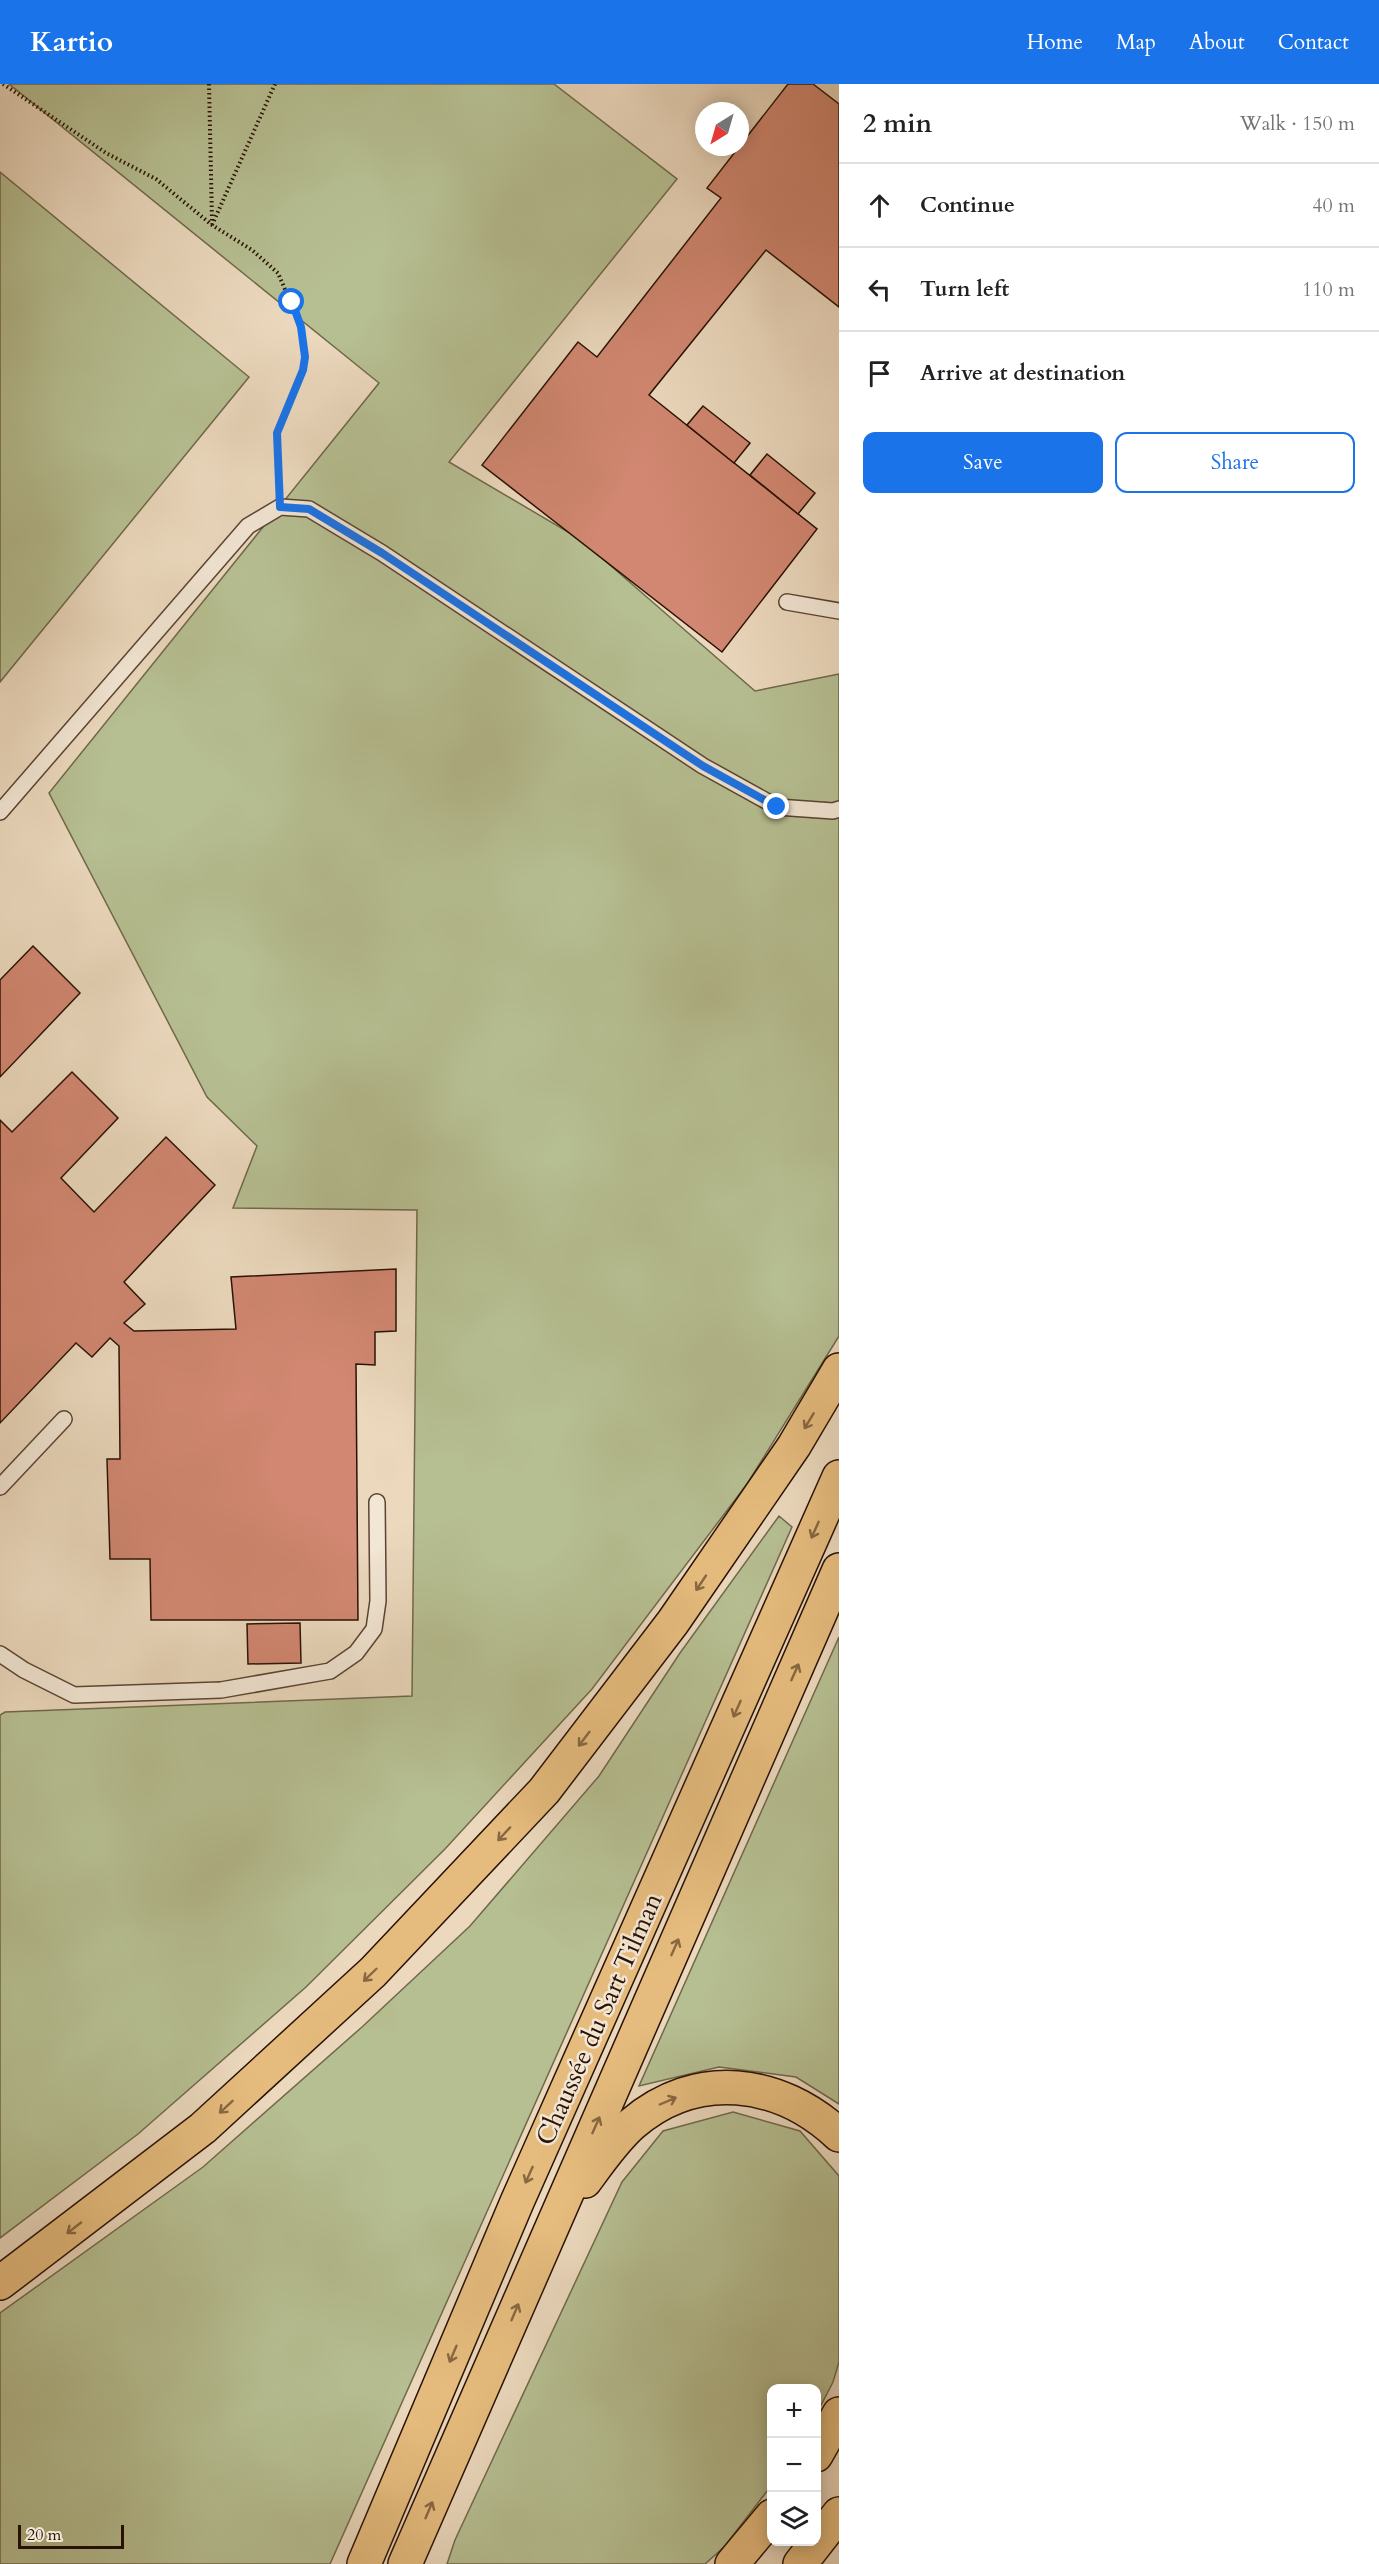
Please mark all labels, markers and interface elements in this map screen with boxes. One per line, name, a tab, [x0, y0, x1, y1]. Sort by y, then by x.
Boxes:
text: Kartio	[30, 23, 113, 61]
text: Home	[1027, 28, 1083, 57]
text: Map	[1116, 28, 1156, 57]
text: About	[1189, 28, 1245, 57]
text: Contact	[1278, 28, 1349, 57]
north arrow	[695, 102, 749, 156]
text: 2 min	[863, 106, 932, 141]
text: Walk · 150 m	[1240, 110, 1355, 137]
icon: ahead	[863, 189, 896, 222]
text: Continue	[920, 190, 1015, 220]
text: 40 m	[1312, 192, 1355, 219]
icon: left	[863, 273, 896, 306]
text: Turn left	[920, 274, 1009, 304]
text: 110 m	[1302, 276, 1355, 303]
route start	[278, 288, 304, 314]
icon: arrive	[863, 357, 896, 390]
text: Arrive at destination	[920, 358, 1125, 388]
button: Save	[863, 432, 1103, 493]
button: Share	[1115, 432, 1355, 493]
route end	[763, 793, 789, 819]
one-way arrow	[803, 1412, 815, 1429]
one-way arrow	[809, 1521, 821, 1539]
one-way arrow	[694, 1574, 707, 1591]
one-way arrow	[790, 1663, 801, 1682]
one-way arrow	[730, 1699, 742, 1717]
one-way arrow	[578, 1731, 591, 1747]
one-way arrow	[497, 1826, 511, 1841]
street label: Chaussée du Sart Tilman	[528, 1887, 671, 2151]
one-way arrow	[670, 1938, 681, 1957]
one-way arrow	[362, 1968, 377, 1982]
one-way arrow	[658, 2095, 676, 2106]
one-way arrow	[219, 2100, 234, 2114]
one-way arrow	[591, 2117, 603, 2135]
one-way arrow	[523, 2165, 535, 2183]
one-way arrow	[66, 2222, 82, 2235]
one-way arrow	[509, 2304, 521, 2322]
one-way arrow	[447, 2344, 458, 2363]
map controls	[767, 2384, 821, 2546]
button: +	[767, 2384, 821, 2438]
button: −	[767, 2438, 821, 2492]
button: layers	[767, 2492, 821, 2546]
one-way arrow	[423, 2502, 435, 2520]
scale bar	[18, 2522, 124, 2550]
text: 20 m	[27, 2524, 61, 2546]

